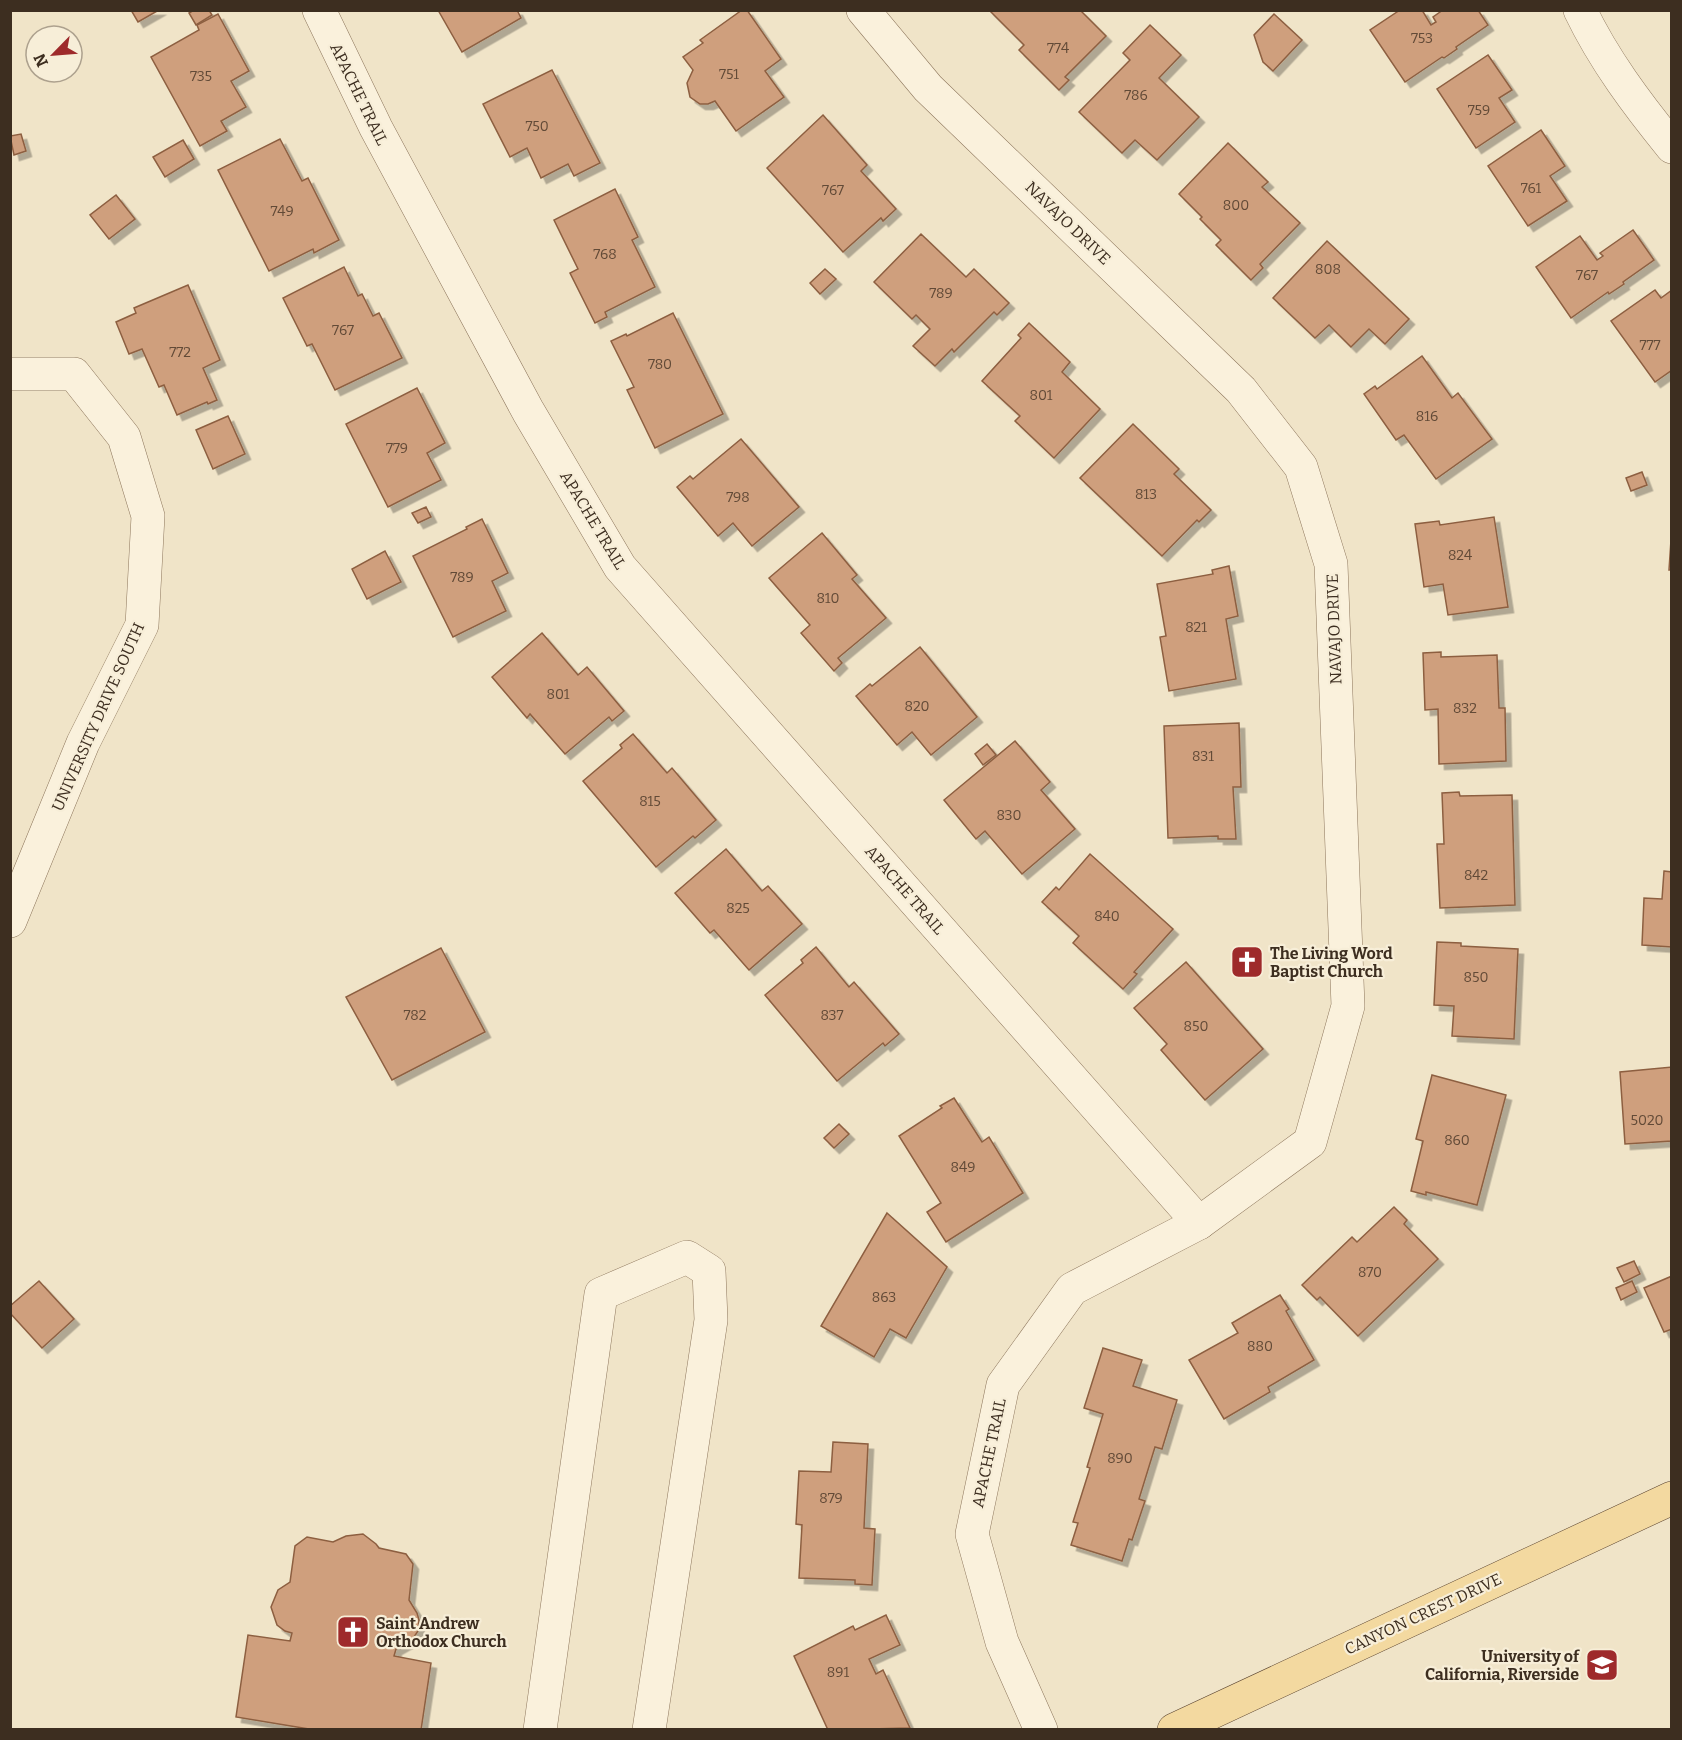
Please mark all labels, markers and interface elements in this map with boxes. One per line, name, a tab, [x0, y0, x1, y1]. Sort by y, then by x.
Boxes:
north arrow	[24, 24, 84, 84]
house number: 753	[1411, 30, 1433, 47]
street label: APACHE TRAIL	[326, 40, 392, 148]
house number: 774	[1047, 40, 1069, 57]
text: N	[30, 51, 52, 70]
house number: 751	[719, 66, 739, 83]
house number: 735	[190, 68, 212, 85]
house number: 786	[1124, 87, 1148, 104]
house number: 759	[1468, 102, 1490, 119]
house number: 750	[525, 118, 549, 135]
street label: NAVAJO DRIVE	[1021, 178, 1115, 268]
house number: 761	[1521, 180, 1542, 197]
house number: 767	[822, 182, 844, 199]
house number: 800	[1223, 197, 1249, 214]
house number: 749	[270, 203, 294, 220]
house number: 768	[593, 246, 617, 263]
house number: 808	[1315, 261, 1341, 278]
house number: 767	[1576, 267, 1598, 284]
house number: 789	[929, 285, 953, 302]
house number: 767	[332, 322, 354, 339]
house number: 777	[1639, 337, 1661, 354]
house number: 772	[169, 344, 191, 361]
house number: 780	[648, 356, 672, 373]
house number: 801	[1029, 387, 1053, 404]
house number: 816	[1416, 408, 1438, 425]
house number: 779	[386, 440, 408, 457]
street label: APACHE TRAIL	[556, 467, 630, 573]
house number: 813	[1135, 486, 1157, 503]
house number: 798	[726, 489, 750, 506]
house number: 824	[1448, 547, 1472, 564]
house number: 789	[450, 569, 474, 586]
street label: NAVAJO DRIVE	[1323, 573, 1345, 685]
house number: 810	[816, 590, 840, 607]
house number: 821	[1185, 619, 1207, 636]
street label: UNIVERSITY DRIVE SOUTH	[48, 620, 148, 814]
house number: 801	[546, 686, 570, 703]
house number: 820	[904, 698, 930, 715]
house number: 832	[1453, 700, 1477, 717]
house number: 831	[1192, 748, 1214, 765]
house number: 815	[639, 793, 661, 810]
house number: 830	[996, 807, 1022, 824]
street label: APACHE TRAIL	[861, 842, 949, 938]
house number: 842	[1464, 867, 1488, 884]
house number: 825	[726, 900, 750, 917]
house number: 840	[1094, 908, 1120, 925]
church icon: The Living Word Baptist Church	[1229, 944, 1265, 980]
place label: The Living Word Baptist Church	[1270, 944, 1393, 981]
house number: 850	[1464, 969, 1488, 986]
house number: 782	[404, 1007, 426, 1024]
house number: 837	[820, 1007, 844, 1024]
house number: 850	[1184, 1018, 1208, 1035]
house number: 5020	[1630, 1112, 1664, 1129]
house number: 860	[1444, 1132, 1470, 1149]
house number: 849	[951, 1159, 975, 1176]
house number: 870	[1358, 1264, 1382, 1281]
house number: 863	[872, 1289, 896, 1306]
house number: 880	[1247, 1338, 1273, 1355]
street label: APACHE TRAIL	[968, 1396, 1010, 1509]
house number: 890	[1107, 1450, 1133, 1467]
house number: 879	[819, 1490, 843, 1507]
street label: CANYON CREST DRIVE	[1342, 1569, 1504, 1659]
church icon: Saint Andrew Orthodox Church	[335, 1614, 371, 1650]
place label: Saint Andrew Orthodox Church	[376, 1614, 507, 1651]
place label: University of California, Riverside	[1425, 1647, 1580, 1684]
school or university icon: University of California, Riverside	[1584, 1647, 1620, 1683]
house number: 891	[827, 1664, 849, 1681]

